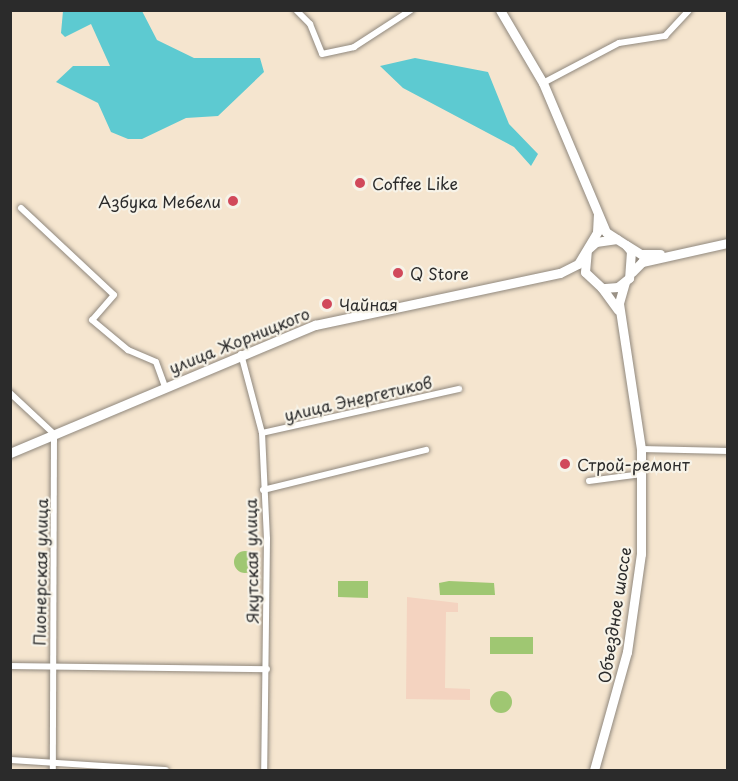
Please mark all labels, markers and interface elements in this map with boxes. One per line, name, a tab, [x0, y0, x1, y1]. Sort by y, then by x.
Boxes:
place label: Coffee Like	[372, 173, 459, 193]
marker: Coffee Like	[353, 176, 367, 190]
place label: Азбука Мебели	[98, 191, 221, 211]
marker: Азбука Мебели	[226, 194, 240, 208]
place label: Q Store	[410, 263, 469, 283]
marker: Q Store	[391, 266, 405, 280]
place label: Чайная	[339, 294, 398, 314]
marker: Чайная	[320, 297, 334, 311]
street label: улица Жорницкого	[166, 303, 312, 377]
street label: улица Энергетиков	[282, 372, 434, 424]
place label: Строй-ремонт	[577, 454, 690, 474]
marker: Строй-ремонт	[558, 457, 572, 471]
street label: Пионерская улица	[29, 498, 51, 646]
street label: Якутская улица	[240, 498, 262, 624]
street label: Объездное шоссе	[594, 545, 634, 685]

